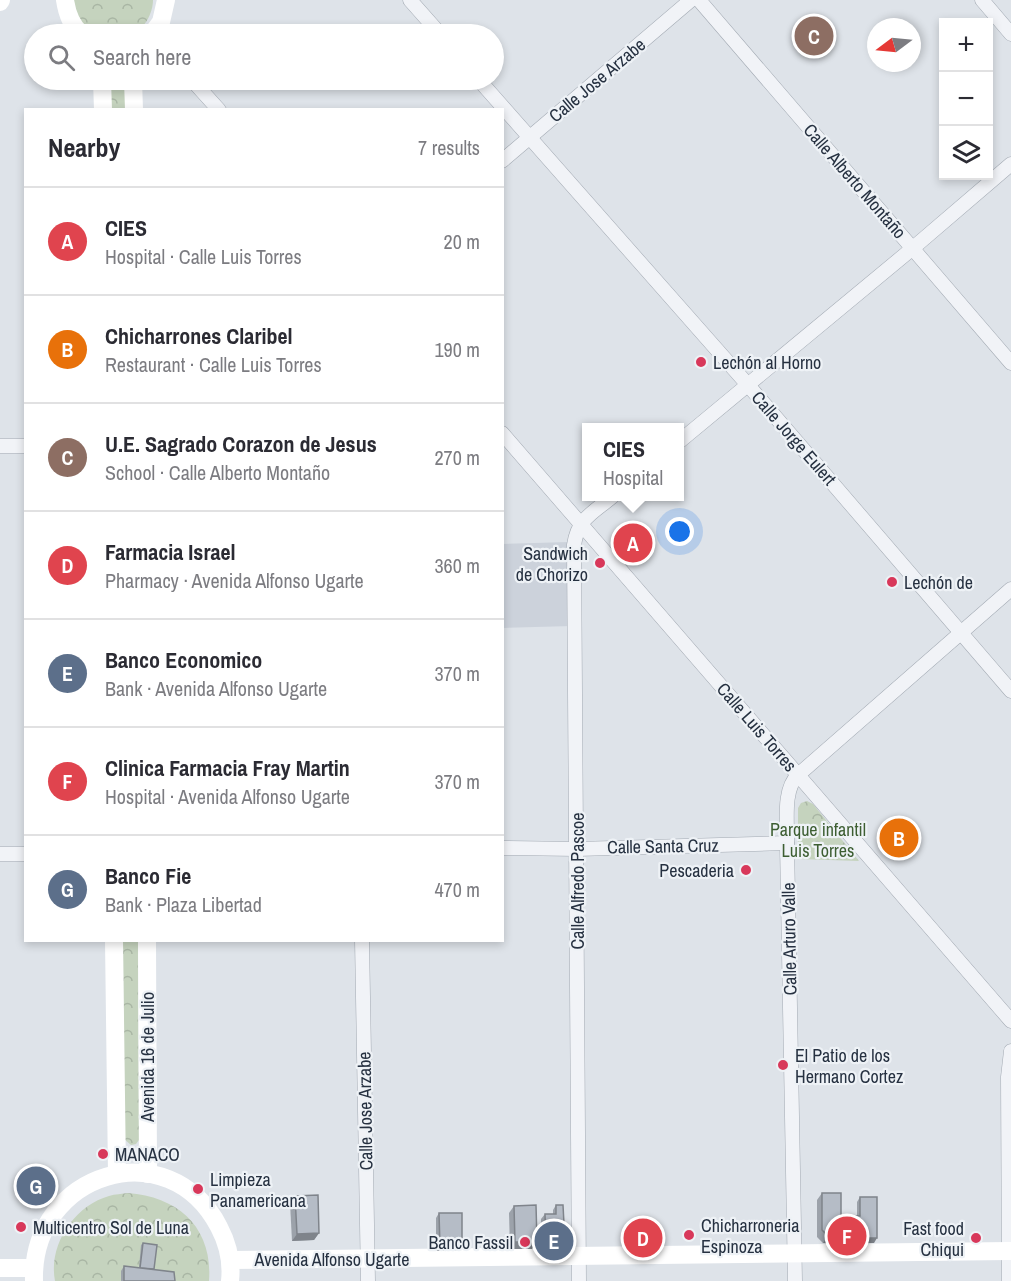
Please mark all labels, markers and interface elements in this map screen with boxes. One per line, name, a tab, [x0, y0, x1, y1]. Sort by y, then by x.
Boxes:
pin: C	[794, 14, 834, 58]
north arrow	[867, 18, 921, 72]
map controls	[939, 18, 993, 180]
button: +	[939, 18, 993, 72]
search box	[24, 24, 504, 90]
street label: Calle Jose Arzabe	[543, 32, 651, 128]
icon: search	[45, 41, 78, 74]
text: Search here	[93, 42, 191, 72]
button: −	[939, 72, 993, 126]
street label: Calle Alberto Montaño	[798, 118, 912, 244]
button: layers	[939, 126, 993, 180]
text: Nearby	[48, 130, 120, 165]
text: 7 results	[418, 134, 480, 161]
text: CIES	[105, 213, 147, 243]
text: A	[62, 228, 73, 255]
text: 20 m	[444, 228, 480, 255]
text: Hospital · Calle Luis Torres	[105, 243, 302, 270]
text: Chicharrones Claribel	[105, 321, 293, 351]
text: B	[62, 336, 73, 363]
text: 190 m	[434, 336, 480, 363]
place label: Lechón al Horno	[713, 350, 821, 375]
text: Restaurant · Calle Luis Torres	[105, 351, 322, 378]
marker: Lechón al Horno	[694, 355, 708, 369]
street label: Calle Jorge Eulert	[746, 386, 842, 490]
popup	[582, 423, 684, 501]
text: U.E. Sagrado Corazon de Jesus	[105, 429, 377, 459]
text: CIES	[603, 434, 645, 464]
text: C	[62, 444, 73, 471]
text: 270 m	[434, 444, 480, 471]
text: School · Calle Alberto Montaño	[105, 459, 330, 486]
text: Hospital	[603, 464, 663, 491]
your location	[665, 517, 694, 546]
pin: A	[614, 520, 652, 566]
text: Farmacia Israel	[105, 537, 236, 567]
place label: Sandwich de Chorizo	[516, 541, 588, 587]
text: D	[62, 552, 73, 579]
text: 360 m	[434, 552, 480, 579]
marker: Sandwich de Chorizo	[593, 556, 607, 570]
text: Pharmacy · Avenida Alfonso Ugarte	[105, 567, 364, 594]
place label: Lechón de	[904, 570, 973, 595]
marker: Lechón de	[885, 575, 899, 589]
text: Banco Economico	[105, 645, 262, 675]
text: E	[62, 660, 73, 687]
text: 370 m	[434, 660, 480, 687]
text: Bank · Avenida Alfonso Ugarte	[105, 675, 327, 702]
street label: Calle Luis Torres	[711, 677, 803, 777]
text: Clinica Farmacia Fray Martin	[105, 753, 350, 783]
text: F	[62, 768, 73, 795]
text: 370 m	[434, 768, 480, 795]
text: Hospital · Avenida Alfonso Ugarte	[105, 783, 350, 810]
street label: Calle Alfredo Pascoe	[565, 812, 590, 950]
pin: B	[880, 816, 918, 860]
park label: Parque infantil Luis Torres	[770, 817, 866, 863]
street label: Calle Santa Cruz	[607, 833, 719, 859]
place label: Pescaderia	[659, 858, 734, 883]
text: Banco Fie	[105, 861, 191, 891]
marker: Pescaderia	[739, 863, 753, 877]
text: G	[61, 876, 74, 903]
text: 470 m	[434, 876, 480, 903]
street label: Calle Arturo Valle	[776, 882, 802, 996]
text: Bank · Plaza Libertad	[105, 891, 262, 918]
street label: Avenida 16 de Julio	[135, 992, 160, 1123]
place label: El Patio de los Hermano Cortez	[795, 1043, 903, 1089]
street label: Calle Jose Arzabe	[351, 1051, 379, 1171]
marker: El Patio de los Hermano Cortez	[776, 1058, 790, 1072]
place label: MANACO	[115, 1142, 180, 1167]
marker: MANACO	[96, 1147, 110, 1161]
pin: G	[16, 1164, 56, 1208]
place label: Limpieza Panamericana	[210, 1167, 306, 1213]
marker: Limpieza Panamericana	[191, 1182, 205, 1196]
place label: Chicharroneria Espinoza	[701, 1213, 799, 1259]
pin: F	[828, 1214, 866, 1258]
place label: Multicentro Sol de Luna	[33, 1215, 189, 1240]
pin: D	[624, 1216, 662, 1260]
place label: Fast food Chiqui	[903, 1216, 964, 1262]
pin: E	[534, 1218, 574, 1264]
marker: Multicentro Sol de Luna	[14, 1220, 28, 1234]
marker: Chicharroneria Espinoza	[682, 1228, 696, 1242]
place label: Banco Fassil	[428, 1230, 513, 1255]
marker: Fast food Chiqui	[969, 1231, 983, 1245]
marker: Banco Fassil	[518, 1235, 532, 1249]
street label: Avenida Alfonso Ugarte	[254, 1247, 409, 1272]

